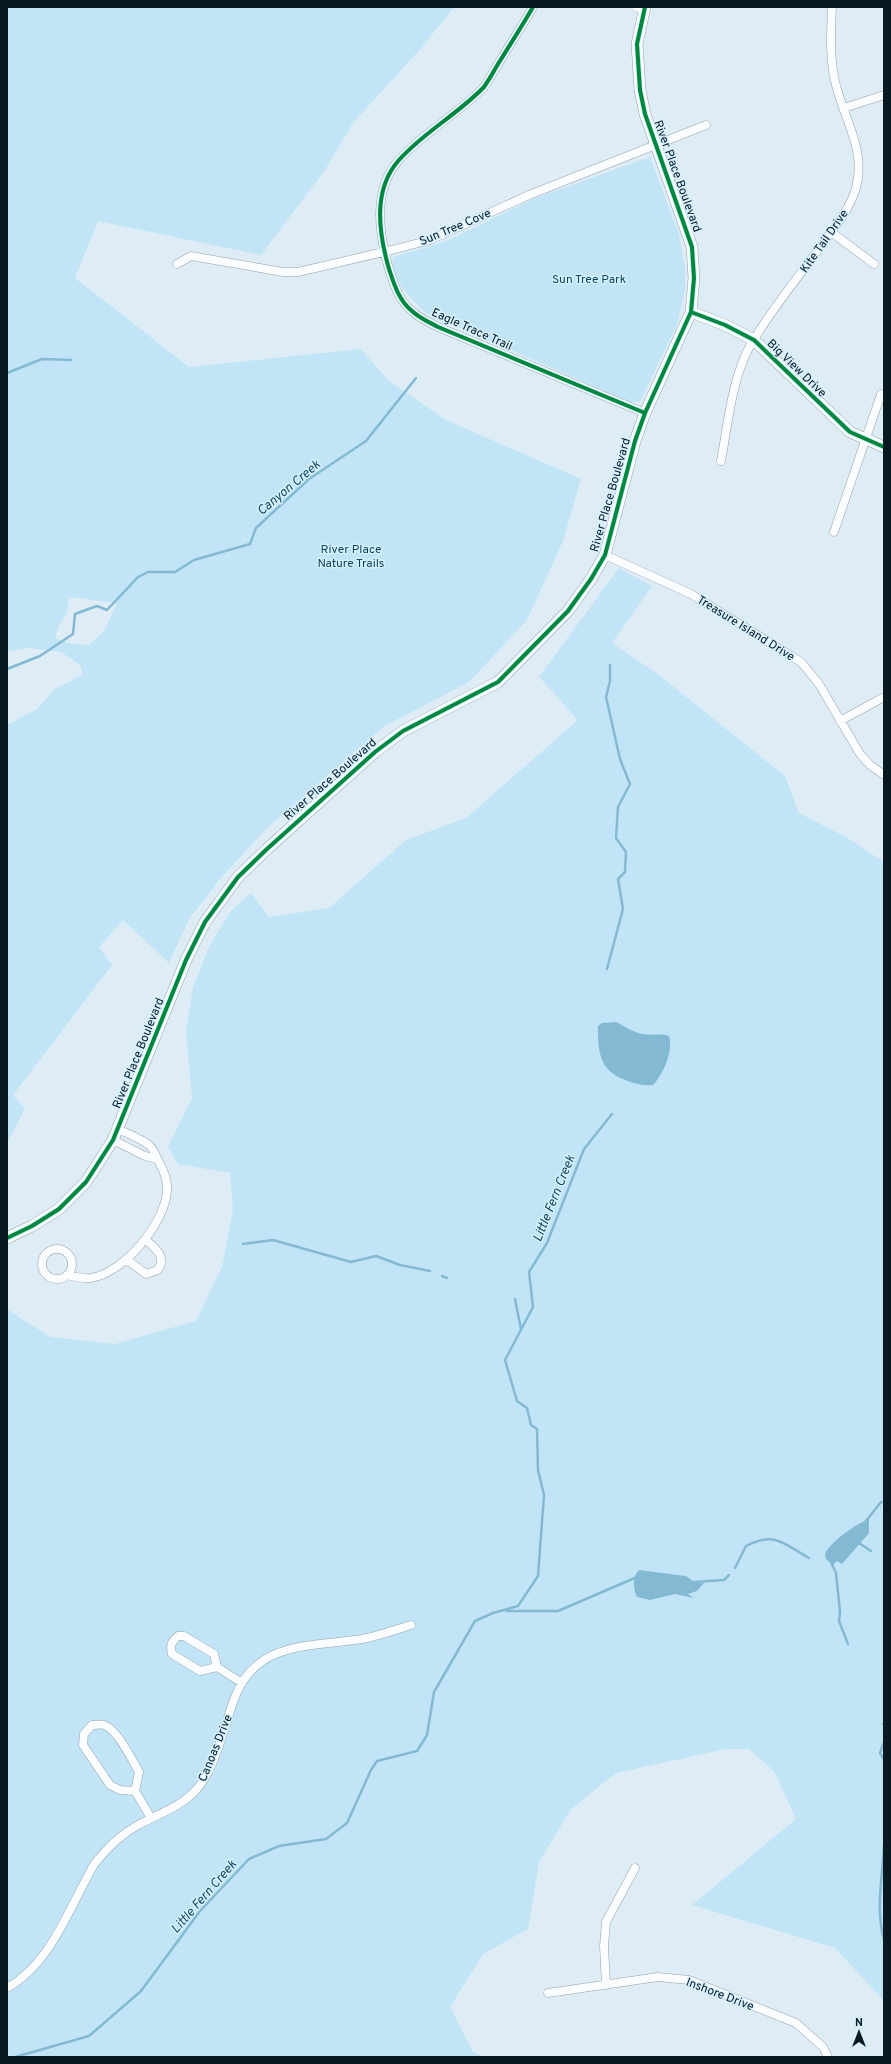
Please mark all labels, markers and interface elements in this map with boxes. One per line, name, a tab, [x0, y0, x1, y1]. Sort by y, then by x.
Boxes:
street label: River Place Boulevard	[649, 118, 705, 235]
street label: Sun Tree Cove	[417, 206, 494, 250]
street label: Kite Tail Drive	[797, 207, 853, 277]
park label: Sun Tree Park	[552, 272, 626, 288]
street label: Eagle Trace Trail	[429, 305, 515, 355]
street label: Big View Drive	[763, 336, 830, 401]
street label: River Place Boulevard	[587, 436, 635, 554]
water label: Canyon Creek	[254, 457, 325, 520]
park label: River Place Nature Trails	[317, 542, 385, 572]
street label: Treasure Island Drive	[694, 592, 797, 665]
street label: River Place Boulevard	[281, 735, 380, 825]
street label: River Place Boulevard	[109, 996, 168, 1111]
water label: Little Fern Creek	[530, 1153, 580, 1244]
street label: Canoas Drive	[195, 1712, 237, 1784]
water label: Little Fern Creek	[168, 1857, 241, 1937]
street label: Inshore Drive	[683, 1975, 756, 2015]
north arrow	[839, 2012, 879, 2052]
text: N	[855, 2016, 863, 2030]

